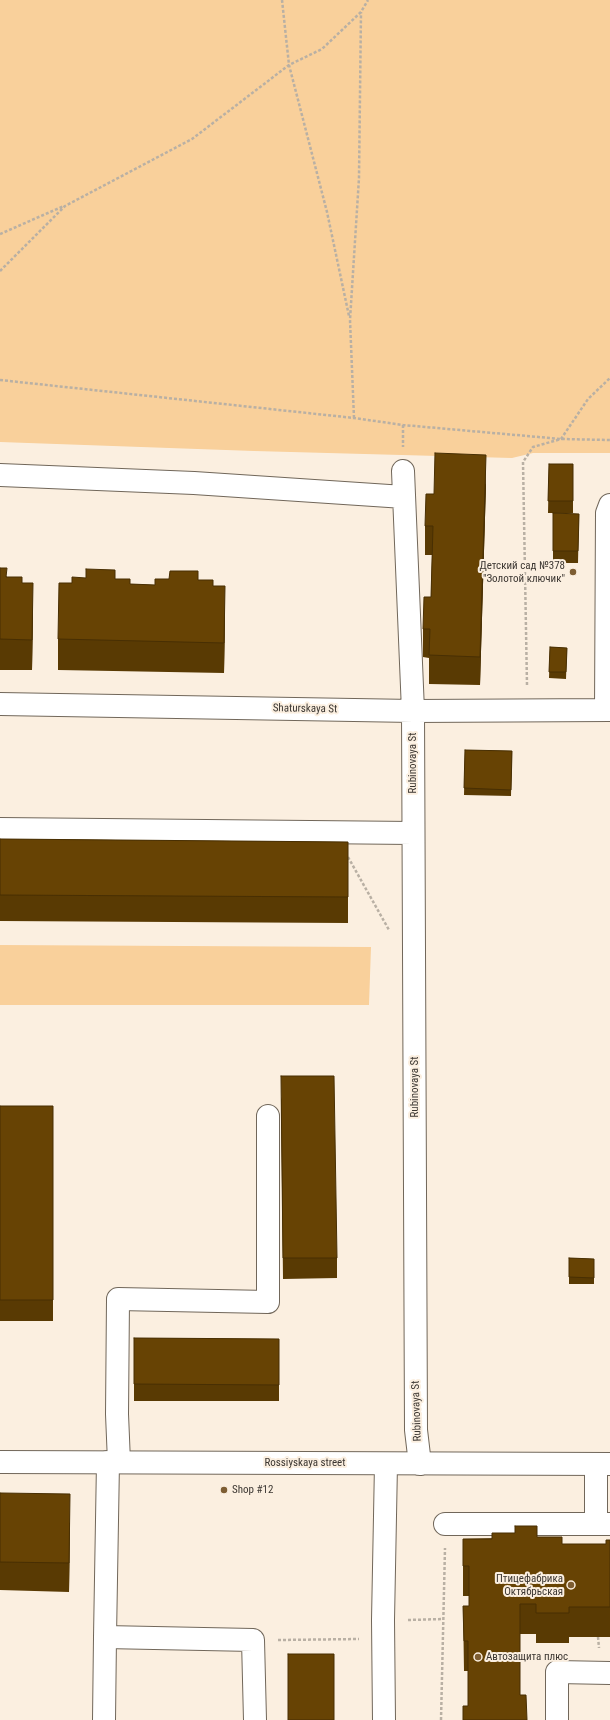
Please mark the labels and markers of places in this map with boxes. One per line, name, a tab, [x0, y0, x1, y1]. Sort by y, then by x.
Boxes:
place label: Детский сад №378 "Золотой ключик"	[479, 559, 565, 585]
marker: Детский сад №378 "Золотой ключик"	[568, 567, 578, 577]
place label: Shop #12	[232, 1483, 273, 1497]
marker: Shop #12	[219, 1485, 229, 1495]
place label: Птицефабрика Октябрьская	[496, 1572, 563, 1598]
marker: Птицефабрика Октябрьская	[566, 1580, 576, 1590]
place label: Автозащита плюс	[486, 1650, 568, 1664]
marker: Автозащита плюс	[473, 1652, 483, 1662]

